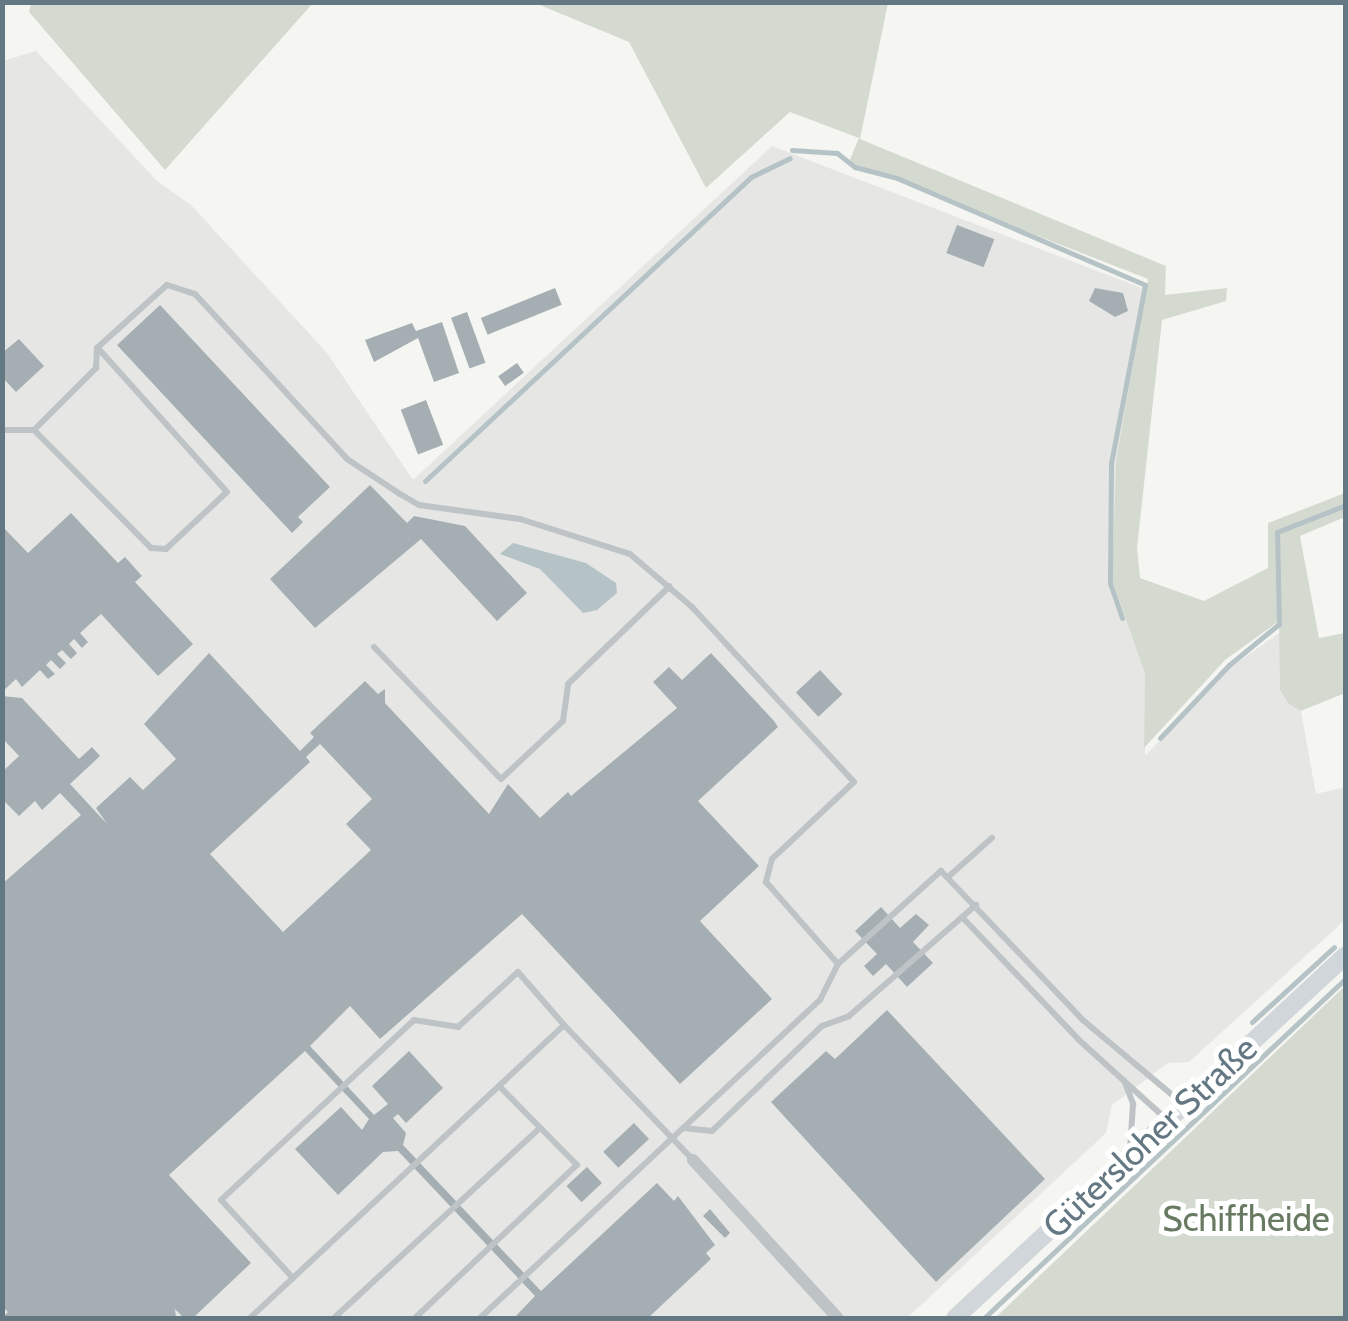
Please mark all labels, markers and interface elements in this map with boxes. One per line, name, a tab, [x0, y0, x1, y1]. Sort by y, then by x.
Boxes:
street label: Gütersloher Straße	[1034, 1027, 1266, 1247]
park label: Schiffheide	[1162, 1198, 1330, 1240]

